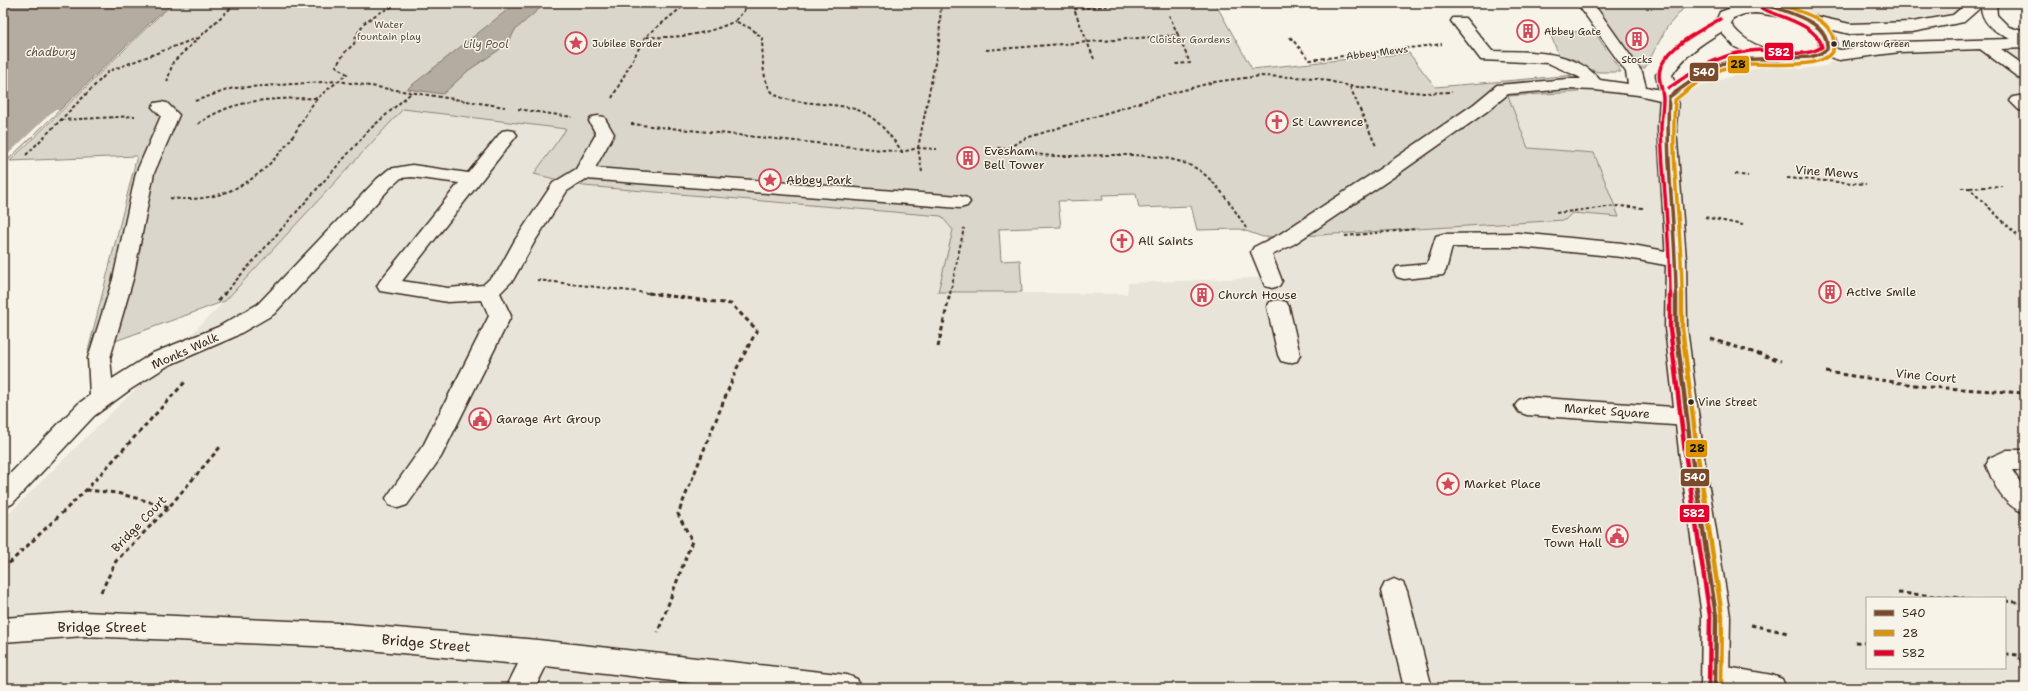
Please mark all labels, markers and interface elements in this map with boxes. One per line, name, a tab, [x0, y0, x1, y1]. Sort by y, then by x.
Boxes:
park label: Water fountain play	[357, 18, 421, 43]
building icon: Abbey Gate	[1515, 18, 1541, 44]
place label: Abbey Gate	[1544, 25, 1601, 38]
building icon: Stocks	[1624, 26, 1650, 52]
place icon: Jubilee Border	[563, 30, 589, 56]
park label: Cloister Gardens	[1150, 33, 1230, 46]
water label: Lily Pool	[463, 37, 509, 52]
place label: Jubilee Border	[592, 37, 663, 50]
place label: Merstow Green	[1842, 38, 1910, 50]
marker: Merstow Green	[1829, 39, 1839, 49]
street label: Abbey Mews	[1345, 42, 1409, 63]
line badge: 582	[1764, 42, 1794, 61]
water label: chadbury	[26, 45, 76, 60]
text: 582	[1768, 45, 1790, 60]
place label: Stocks	[1622, 53, 1653, 66]
line badge: 28	[1727, 55, 1750, 74]
text: 28	[1730, 57, 1746, 72]
line badge: 540	[1689, 62, 1719, 82]
text: 540	[1693, 65, 1715, 80]
church icon: St Lawrence	[1264, 109, 1290, 135]
place label: St Lawrence	[1292, 114, 1364, 130]
place label: Evesham Bell Tower	[984, 143, 1045, 173]
building icon: Evesham Bell Tower	[955, 145, 981, 171]
street label: Vine Mews	[1795, 162, 1859, 182]
place icon: Abbey Park	[757, 167, 783, 193]
place label: Abbey Park	[786, 172, 852, 188]
church icon: All Saints	[1109, 228, 1135, 254]
place label: All Saints	[1138, 233, 1194, 249]
building icon: Active Smile	[1817, 279, 1843, 305]
building icon: Church House	[1189, 282, 1215, 308]
place label: Active Smile	[1846, 284, 1916, 300]
place label: Church House	[1218, 287, 1297, 303]
street label: Monks Walk	[149, 329, 221, 373]
street label: Vine Court	[1895, 365, 1957, 387]
place label: Vine Street	[1698, 395, 1758, 410]
marker: Vine Street	[1686, 397, 1696, 407]
street label: Market Square	[1564, 400, 1651, 422]
public building icon: Garage Art Group	[467, 406, 493, 432]
place label: Garage Art Group	[496, 411, 601, 427]
line badge: 28	[1685, 439, 1708, 458]
text: 28	[1689, 441, 1705, 456]
line badge: 540	[1680, 468, 1710, 487]
text: 540	[1684, 470, 1706, 485]
place icon: Market Place	[1435, 471, 1461, 497]
place label: Market Place	[1464, 476, 1541, 492]
street label: Bridge Court	[108, 492, 170, 556]
line badge: 582	[1679, 504, 1710, 523]
text: 582	[1683, 506, 1705, 521]
place label: Evesham Town Hall	[1544, 521, 1602, 551]
public building icon: Evesham Town Hall	[1604, 523, 1630, 549]
legend	[1866, 597, 2006, 669]
text: 540	[1902, 605, 1926, 621]
street label: Bridge Street	[57, 618, 147, 636]
text: 28	[1902, 625, 1918, 641]
street label: Bridge Street	[381, 630, 471, 656]
text: 582	[1902, 645, 1925, 661]

